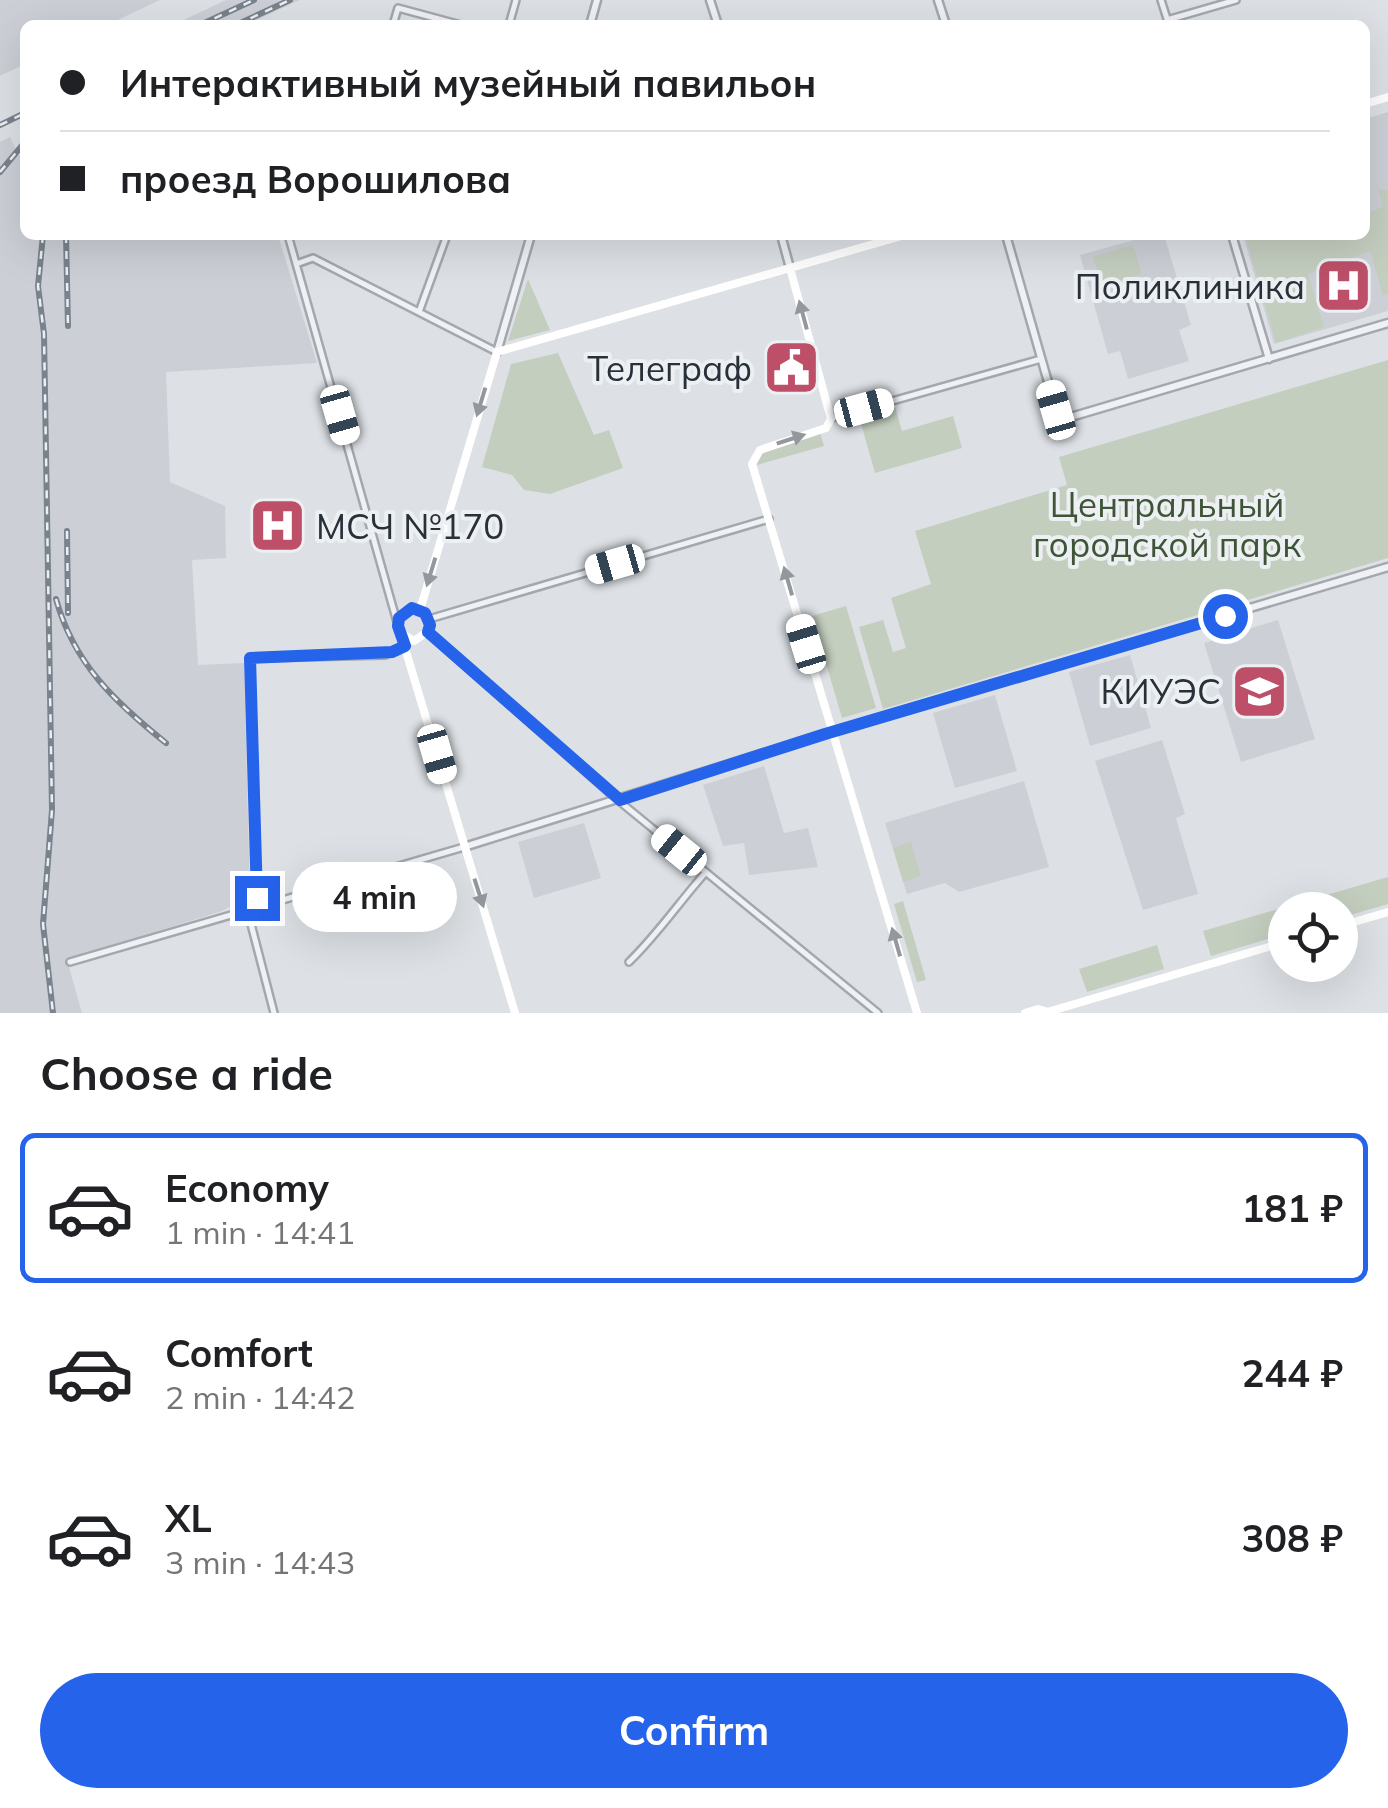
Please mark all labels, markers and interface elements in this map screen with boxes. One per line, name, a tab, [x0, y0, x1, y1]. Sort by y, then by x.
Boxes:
text: Интерактивный музейный павильон	[120, 59, 816, 107]
text: проезд Ворошилова	[120, 155, 511, 203]
hospital icon: Поликлиника	[1314, 256, 1374, 316]
place label: Поликлиника	[1075, 264, 1305, 308]
one-way arrow	[795, 299, 810, 329]
public building icon: Телеграф	[761, 338, 821, 398]
place label: Телеграф	[587, 346, 752, 390]
car	[1033, 377, 1079, 443]
car	[317, 382, 363, 448]
car	[831, 386, 897, 430]
one-way arrow	[473, 388, 488, 418]
one-way arrow	[777, 431, 807, 446]
park label: Центральный городской парк	[1033, 482, 1301, 566]
hospital icon: МСЧ №170	[247, 496, 307, 556]
place label: МСЧ №170	[316, 504, 504, 548]
car	[582, 541, 648, 587]
one-way arrow	[423, 558, 438, 588]
one-way arrow	[779, 566, 795, 597]
route start	[1203, 594, 1248, 639]
car	[783, 611, 829, 677]
school or university icon: КИУЭС	[1230, 661, 1290, 721]
place label: КИУЭС	[1101, 669, 1221, 713]
car	[414, 721, 460, 787]
car	[646, 819, 712, 881]
callout: 4 min	[292, 863, 457, 933]
route end	[235, 876, 280, 921]
text: 4 min	[332, 877, 417, 917]
one-way arrow	[472, 879, 487, 909]
map controls	[1268, 892, 1358, 982]
button: locate	[1268, 892, 1358, 982]
one-way arrow	[888, 926, 903, 957]
text: Choose a ride	[40, 1045, 333, 1101]
icon: car	[45, 1163, 135, 1253]
text: Economy	[165, 1164, 329, 1212]
text: 181 ₽	[1241, 1184, 1343, 1232]
text: 1 min · 14:41	[165, 1212, 355, 1252]
icon: car	[45, 1328, 135, 1418]
text: Comfort	[165, 1329, 313, 1377]
text: 244 ₽	[1241, 1349, 1343, 1397]
text: 2 min · 14:42	[165, 1377, 355, 1417]
icon: car	[45, 1493, 135, 1583]
text: XL	[165, 1494, 212, 1542]
text: 308 ₽	[1241, 1514, 1343, 1562]
text: 3 min · 14:43	[165, 1542, 355, 1582]
button: Confirm	[40, 1673, 1348, 1788]

